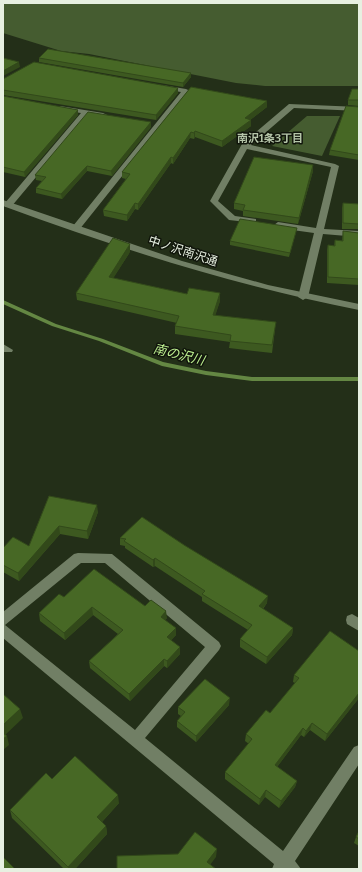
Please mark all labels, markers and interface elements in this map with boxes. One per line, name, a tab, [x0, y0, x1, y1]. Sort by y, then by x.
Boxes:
district label: 南沢1条3丁目	[237, 132, 303, 145]
street label: 中ノ沢南沢通	[147, 233, 219, 269]
water label: 南の沢川	[152, 341, 208, 369]

